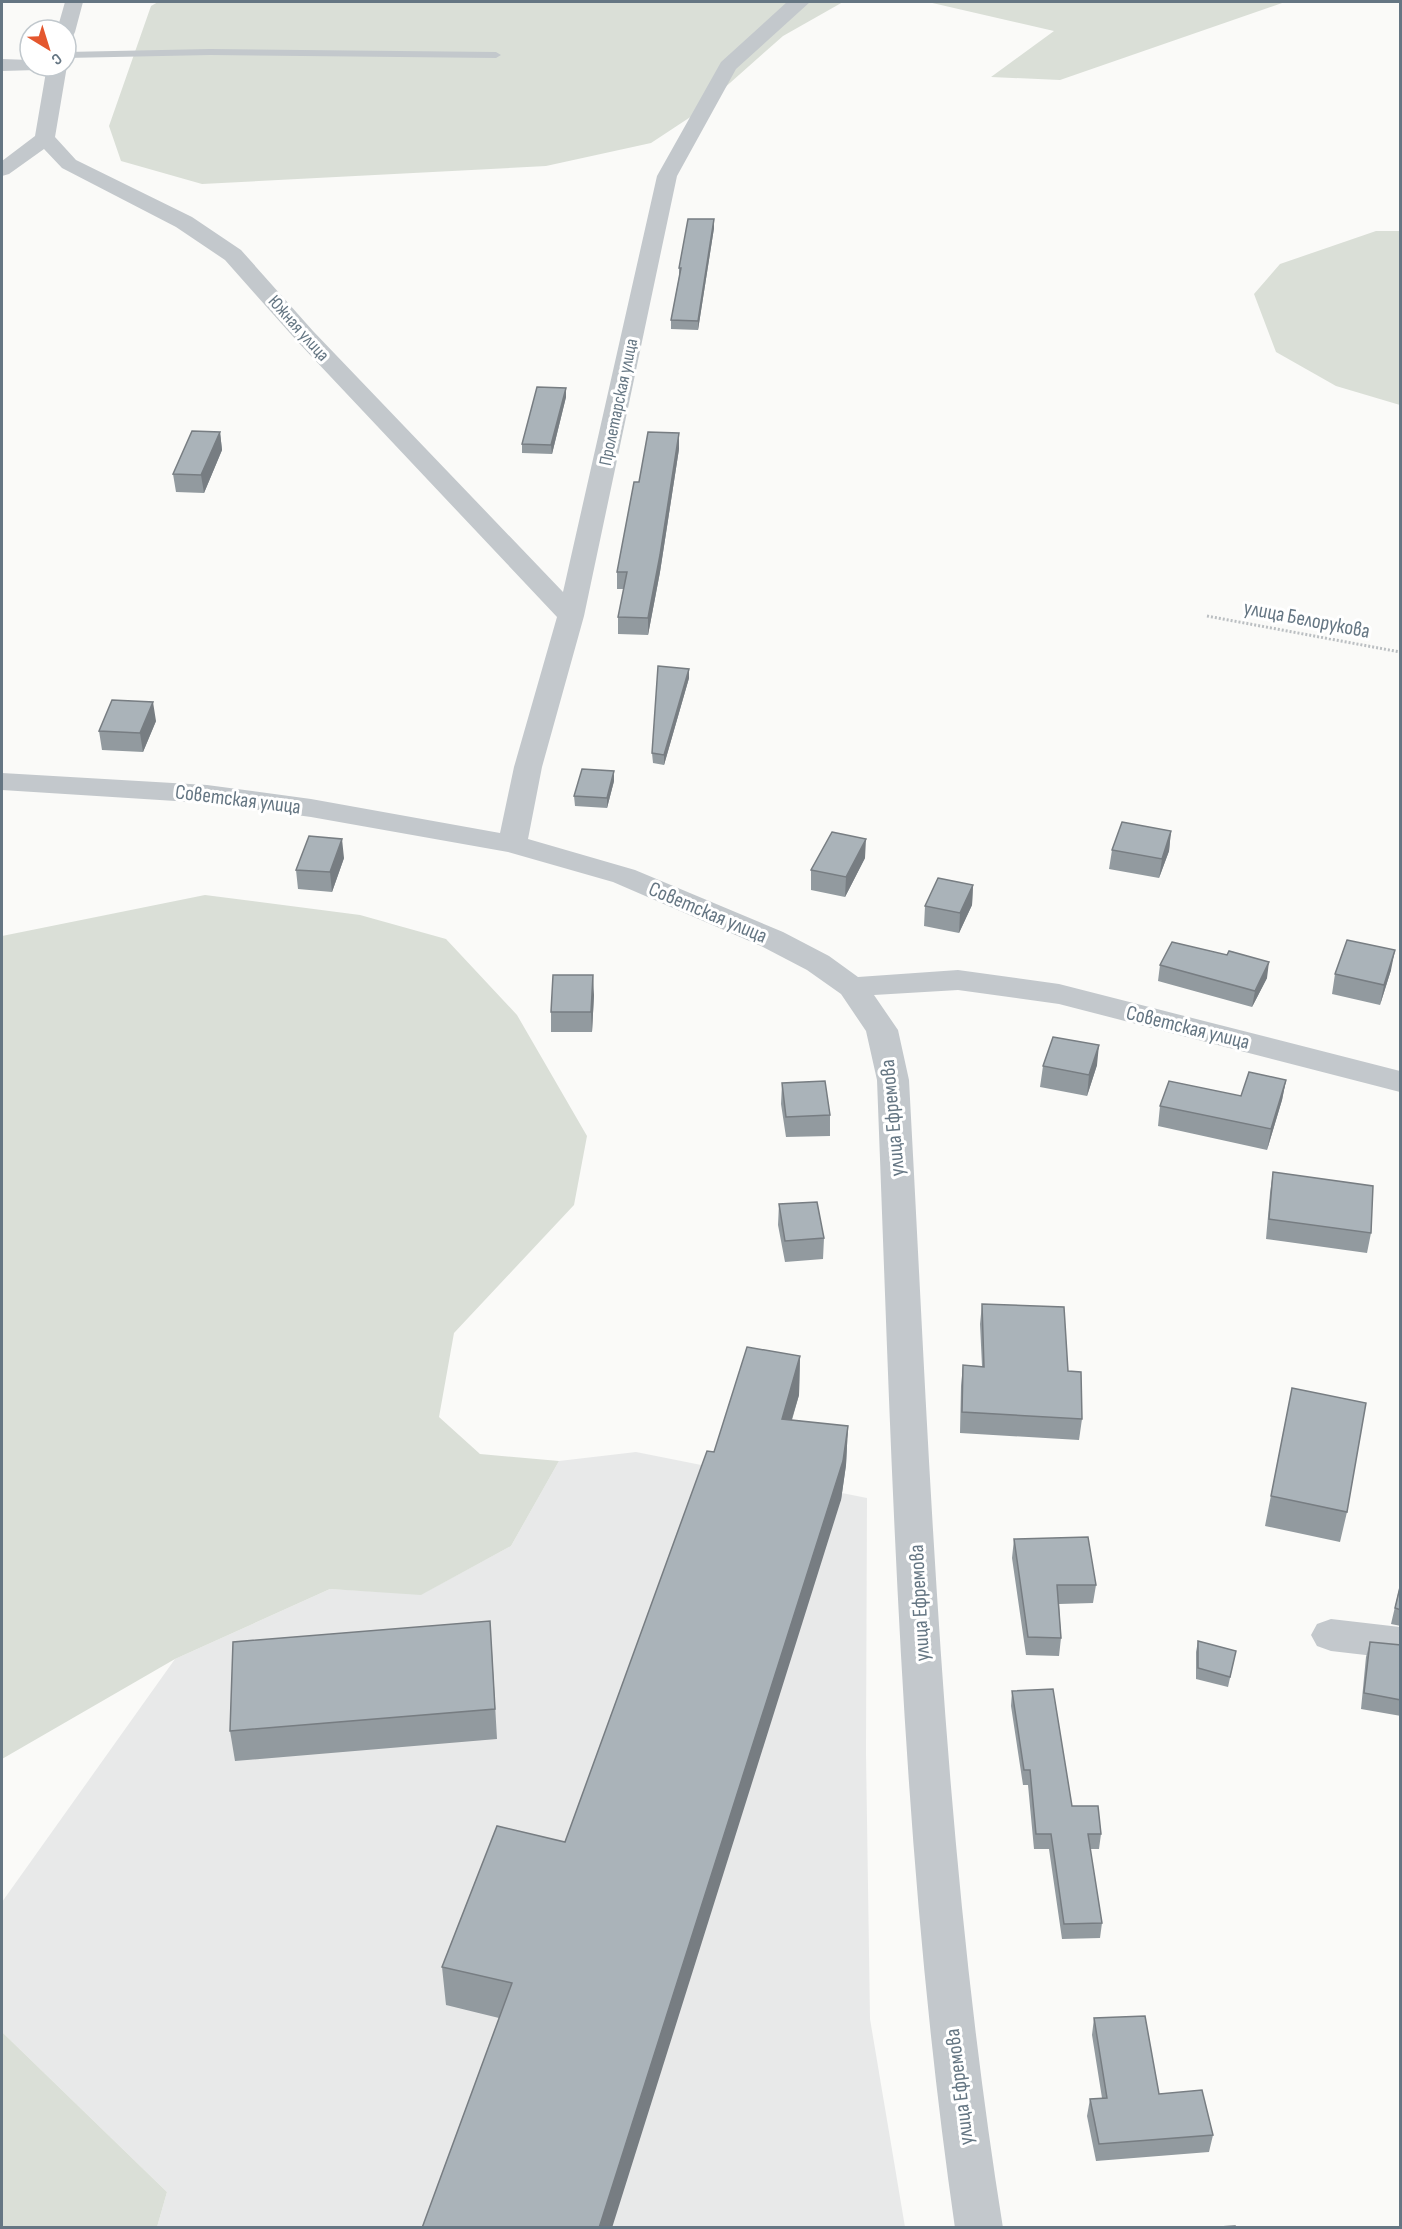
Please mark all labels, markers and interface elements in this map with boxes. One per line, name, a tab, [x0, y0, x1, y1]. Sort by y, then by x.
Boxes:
north arrow	[18, 18, 78, 78]
text: С	[47, 49, 65, 69]
street label: Южная улица	[264, 291, 334, 366]
street label: Пролетарская улица	[595, 337, 642, 468]
street label: улица Белорукова	[1242, 595, 1372, 644]
street label: Советская улица	[174, 779, 302, 820]
street label: Советская улица	[645, 876, 771, 949]
street label: Советская улица	[1124, 1000, 1252, 1055]
street label: улица Ефремова	[875, 1059, 910, 1177]
street label: улица Ефремова	[904, 1544, 935, 1662]
street label: улица Ефремова	[940, 2027, 979, 2147]

